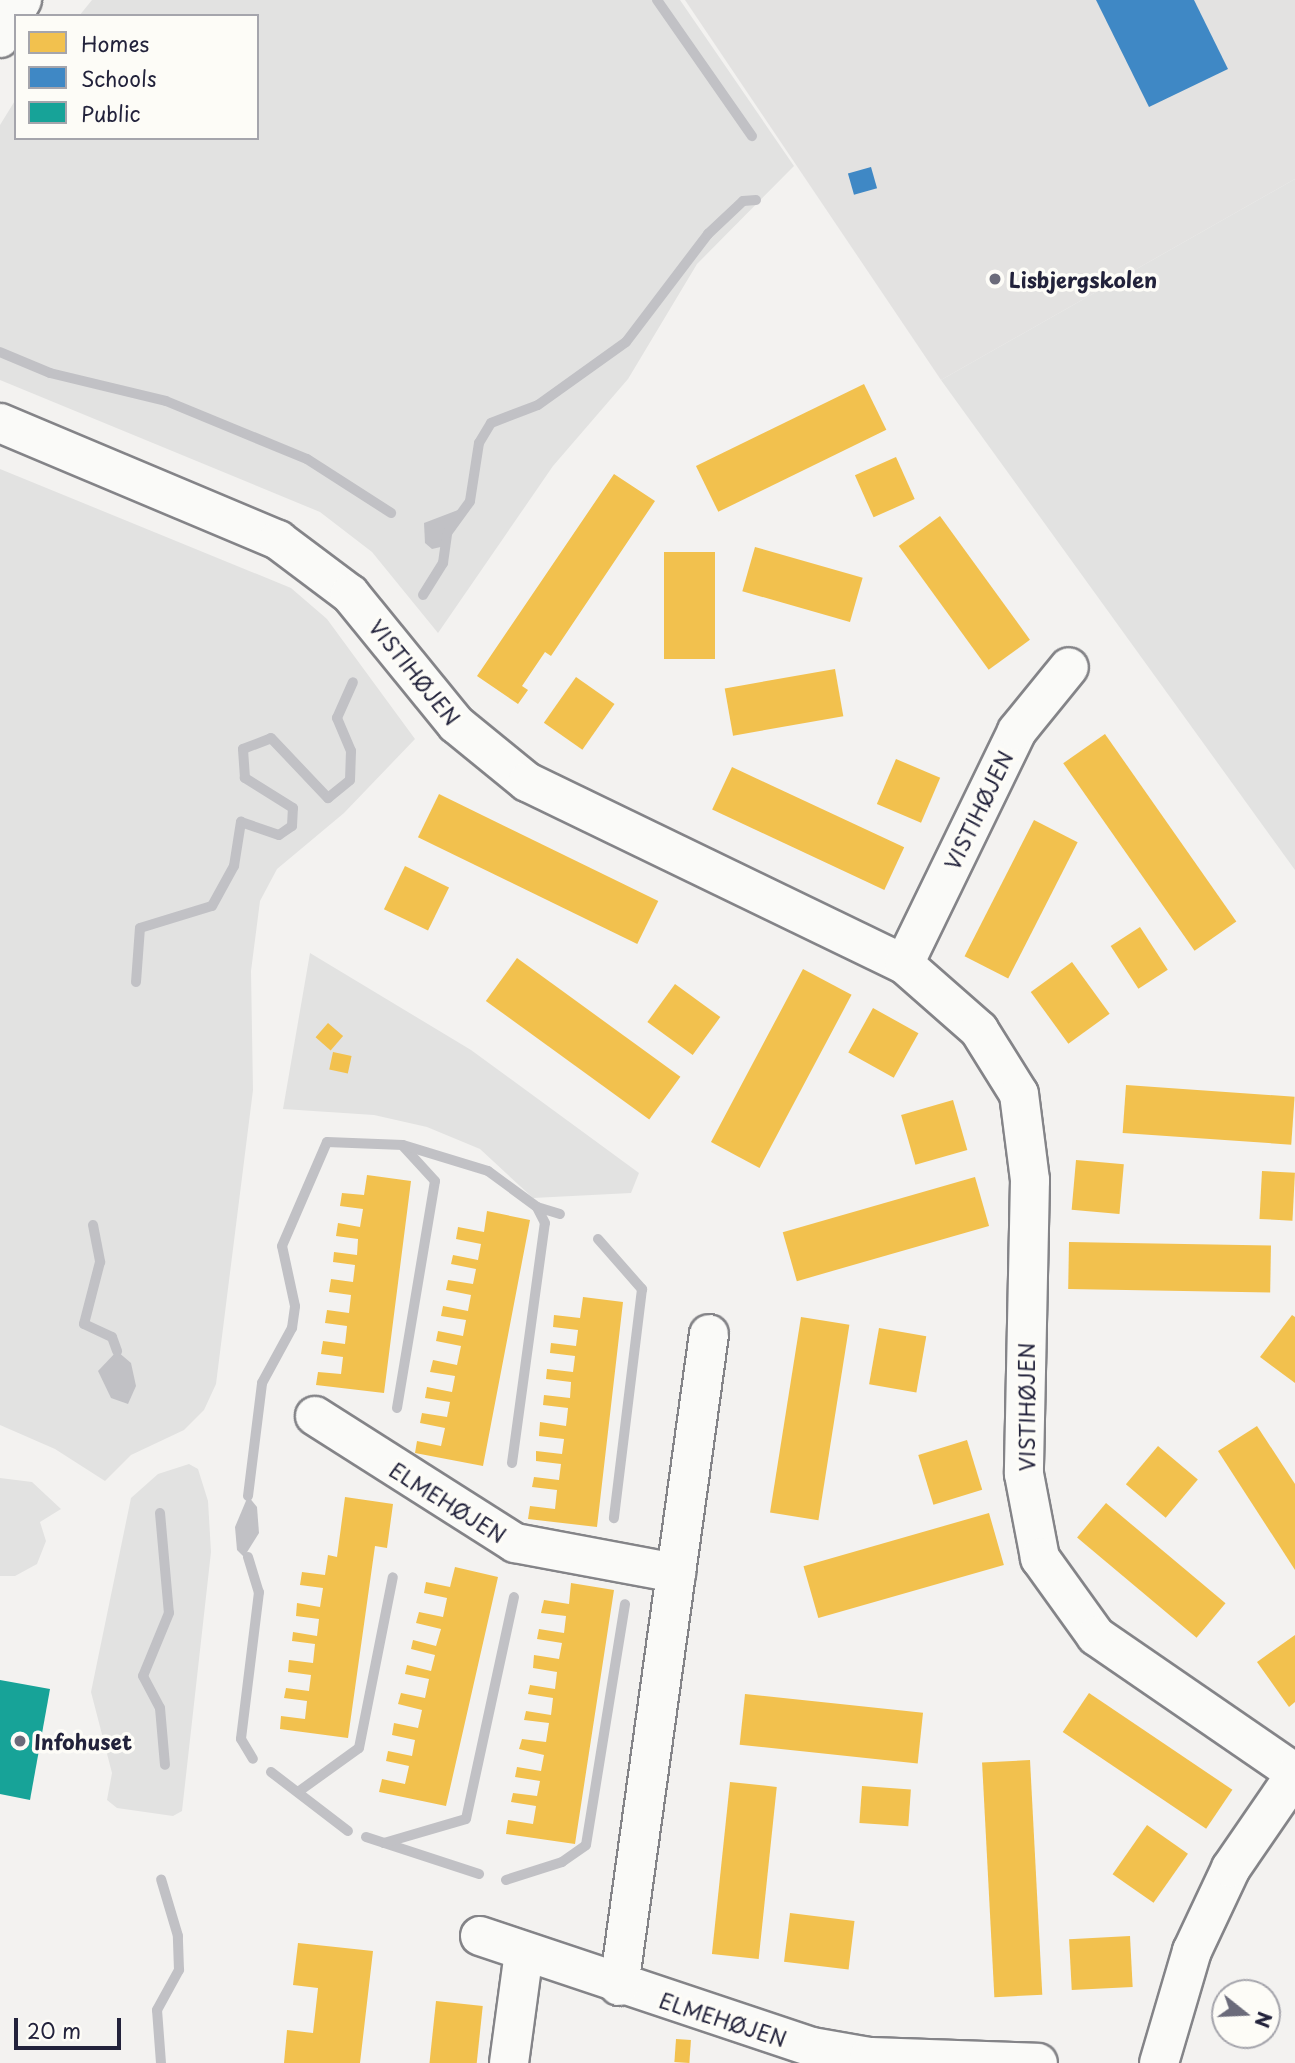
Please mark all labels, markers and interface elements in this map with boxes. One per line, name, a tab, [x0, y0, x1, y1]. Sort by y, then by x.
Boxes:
legend	[14, 14, 259, 140]
text: Homes	[81, 27, 149, 59]
text: Schools	[81, 62, 157, 94]
text: Public	[81, 97, 141, 129]
place label: Lisbjergskolen	[1009, 266, 1157, 292]
marker: Lisbjergskolen	[987, 271, 1003, 287]
street label: VISTIHØJEN	[365, 614, 465, 730]
street label: VISTIHØJEN	[938, 747, 1018, 873]
street label: VISTIHØJEN	[1013, 1343, 1039, 1471]
street label: ELMEHØJEN	[385, 1456, 511, 1548]
place label: Infohuset	[34, 1728, 132, 1754]
marker: Infohuset	[12, 1733, 28, 1749]
north arrow	[1211, 1979, 1281, 2049]
street label: ELMEHØJEN	[656, 1987, 790, 2051]
scale bar	[18, 2004, 124, 2048]
text: N	[1248, 2008, 1280, 2031]
text: 20 m	[27, 2014, 81, 2046]

